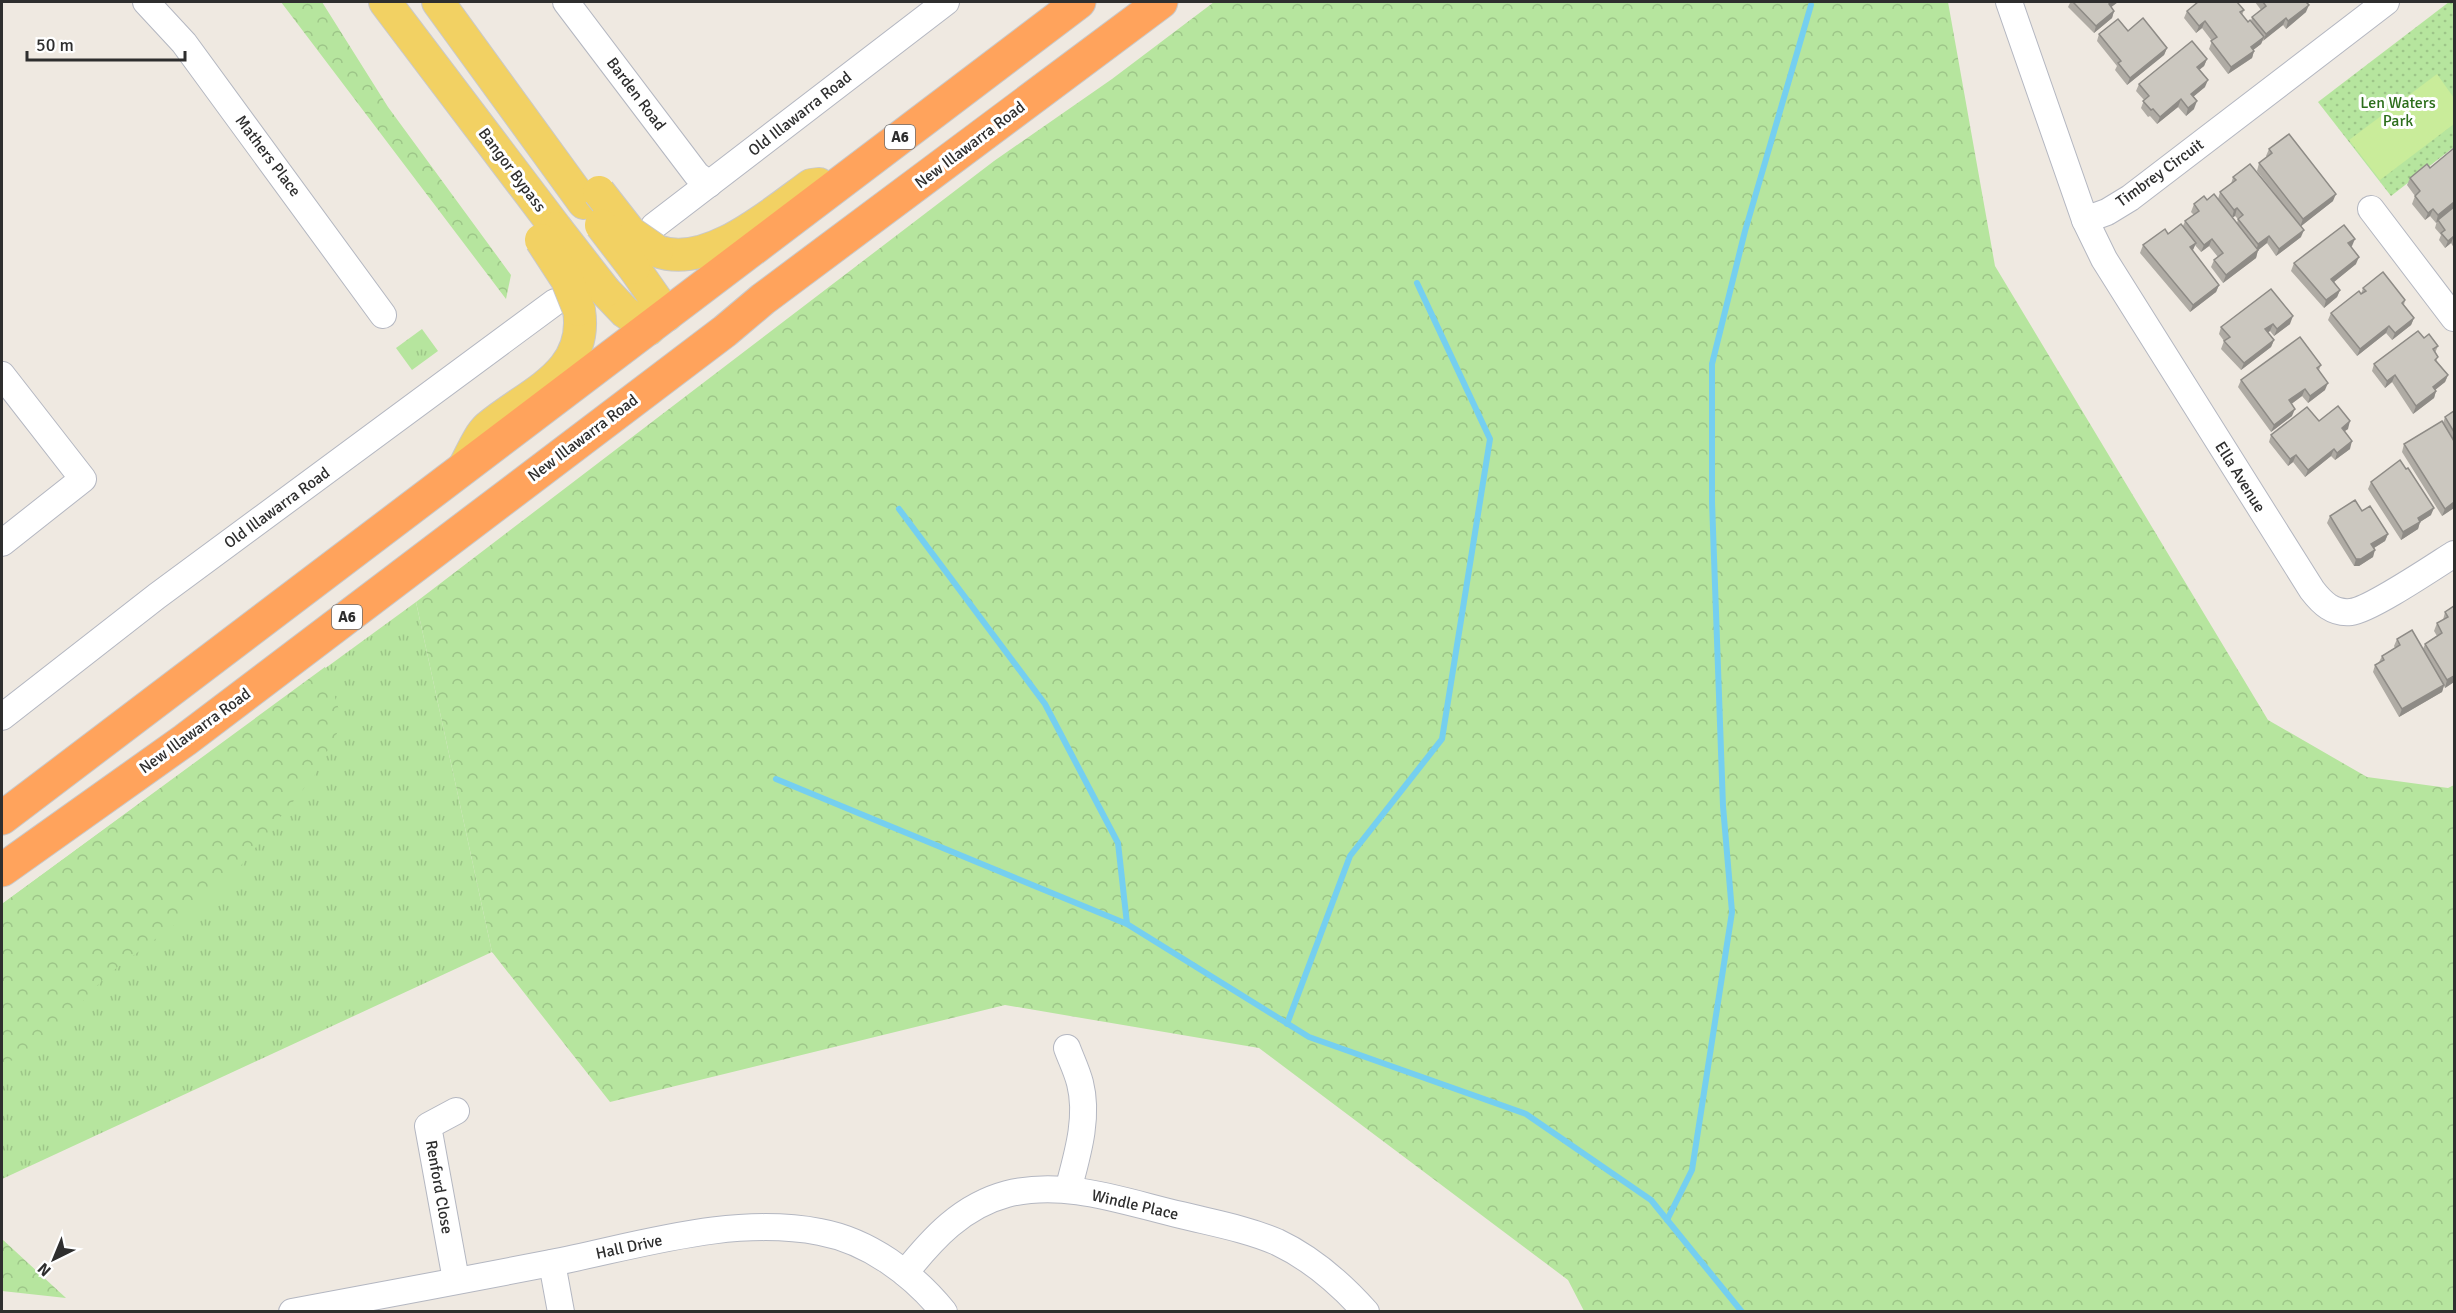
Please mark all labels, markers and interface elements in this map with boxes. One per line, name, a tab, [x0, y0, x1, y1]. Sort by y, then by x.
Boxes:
scale bar	[27, 24, 184, 62]
text: 50 m	[36, 34, 74, 56]
street label: Barden Road	[602, 53, 670, 135]
street label: Old Illawarra Road	[744, 67, 856, 161]
park label: Len Waters Park	[2360, 93, 2436, 131]
street label: New Illawarra Road	[911, 97, 1029, 193]
street label: Mathers Place	[231, 111, 305, 201]
street label: Bangor Bypass	[474, 124, 550, 216]
road number: A6	[885, 125, 915, 149]
street label: Timbrey Circuit	[2112, 134, 2208, 211]
street label: New Illawarra Road	[524, 390, 642, 486]
street label: Ella Avenue	[2210, 438, 2270, 516]
street label: Old Illawarra Road	[220, 463, 334, 553]
road number: A6	[332, 605, 362, 629]
street label: New Illawarra Road	[135, 684, 255, 778]
street label: Renford Close	[421, 1139, 457, 1235]
street label: Windle Place	[1090, 1185, 1180, 1225]
north arrow	[24, 1229, 84, 1289]
street label: Hall Drive	[594, 1230, 664, 1264]
text: N	[34, 1258, 55, 1280]

